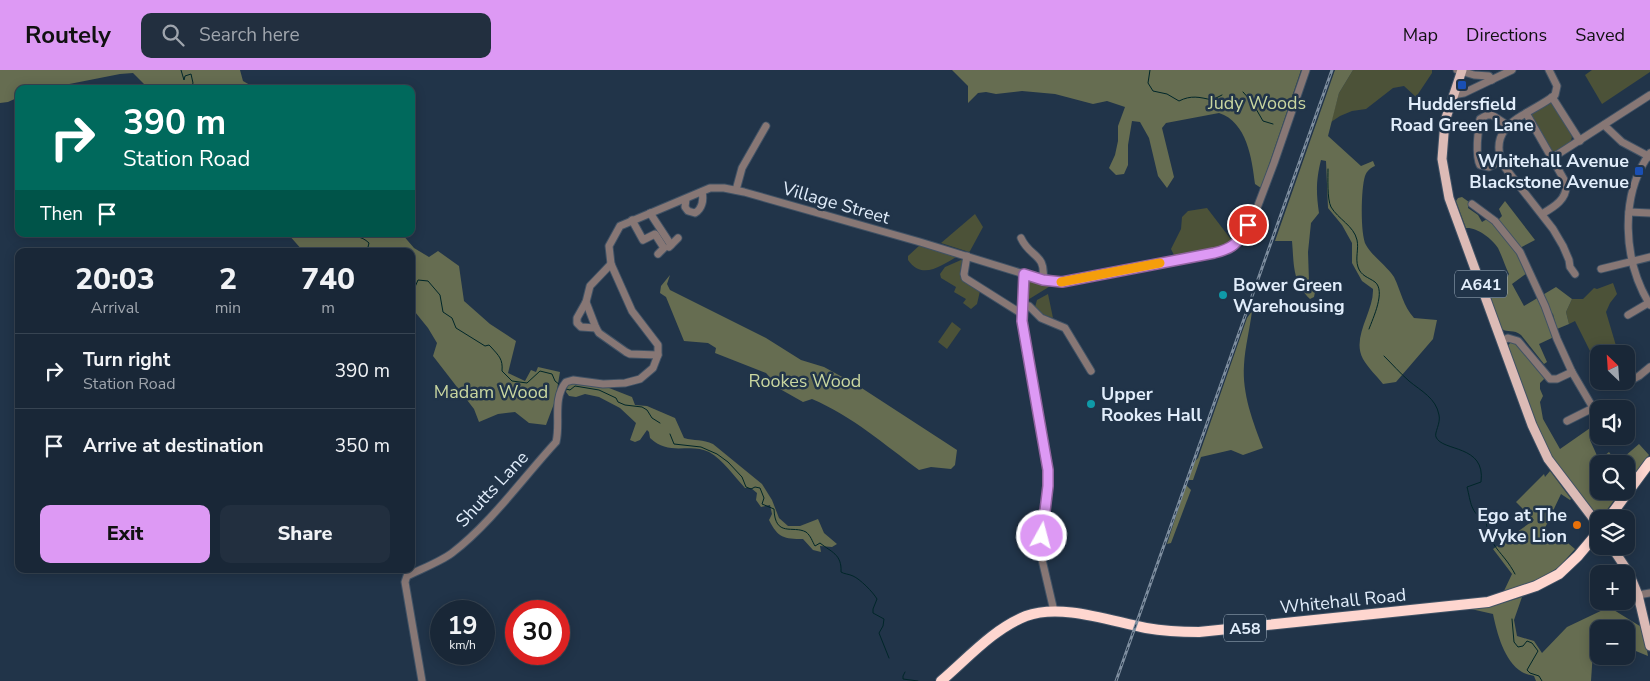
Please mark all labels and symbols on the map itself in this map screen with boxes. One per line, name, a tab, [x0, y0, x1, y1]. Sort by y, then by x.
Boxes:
marker: Huddersfield Road Green Lane	[1456, 79, 1468, 91]
park label: Judy Woods	[1207, 91, 1306, 115]
place label: Huddersfield Road Green Lane	[1390, 92, 1534, 137]
place label: Whitehall Avenue Blackstone Avenue	[1469, 149, 1629, 194]
marker: Whitehall Avenue Blackstone Avenue	[1633, 165, 1645, 177]
street label: Village Street	[779, 176, 893, 230]
pin	[1227, 204, 1269, 246]
road number: A641	[1455, 270, 1507, 298]
place label: Bower Green Warehousing	[1233, 273, 1345, 318]
marker: Bower Green Warehousing	[1217, 289, 1229, 301]
north arrow	[1590, 345, 1635, 390]
park label: Rookes Wood	[749, 369, 861, 393]
park label: Madam Wood	[434, 380, 548, 404]
place label: Upper Rookes Hall	[1101, 382, 1202, 427]
marker: Upper Rookes Hall	[1085, 398, 1097, 410]
street label: Shutts Lane	[450, 446, 534, 532]
place label: Ego at The Wyke Lion	[1477, 503, 1567, 548]
position arrow	[1015, 509, 1067, 561]
marker: Ego at The Wyke Lion	[1571, 519, 1583, 531]
street label: Whitehall Road	[1279, 582, 1407, 620]
speed limit sign: 30	[505, 600, 570, 665]
road number: A58	[1224, 614, 1266, 642]

